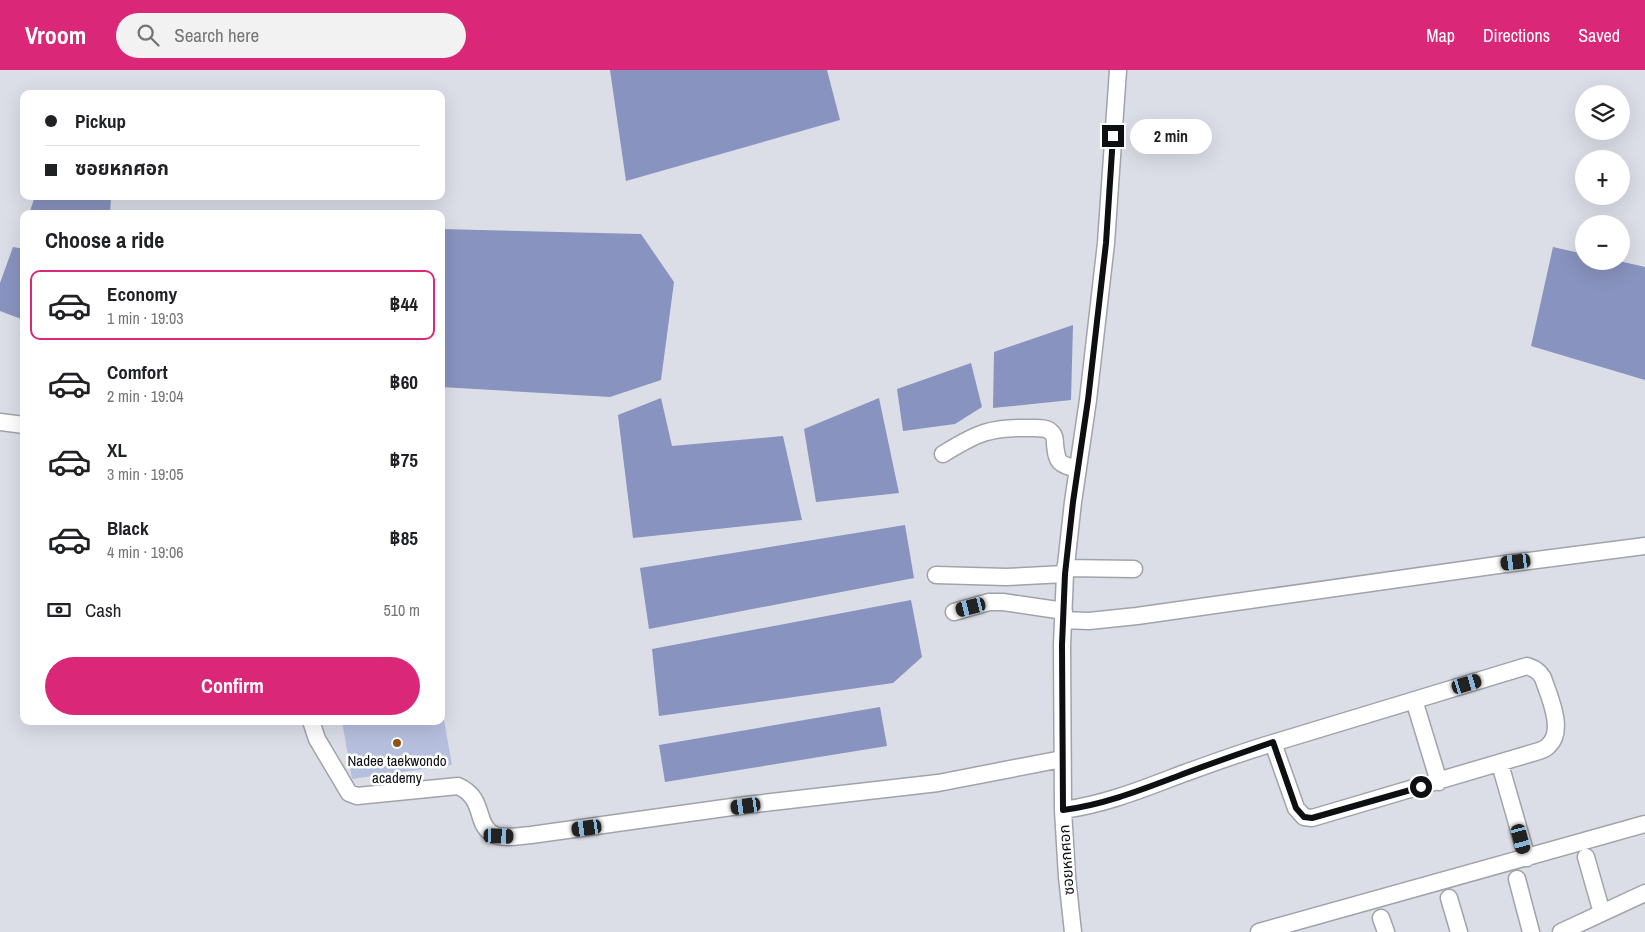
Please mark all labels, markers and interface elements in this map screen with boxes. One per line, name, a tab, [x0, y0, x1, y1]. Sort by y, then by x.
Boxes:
search box	[116, 13, 466, 58]
text: Vroom	[25, 19, 86, 51]
icon: search	[134, 21, 162, 49]
text: Search here	[174, 22, 259, 48]
text: Map	[1426, 23, 1455, 48]
text: Directions	[1483, 23, 1550, 48]
text: Saved	[1578, 23, 1620, 48]
map controls	[1575, 85, 1630, 270]
button: layers	[1575, 85, 1630, 140]
text: Pickup	[75, 108, 126, 134]
callout: 2 min	[1130, 118, 1213, 154]
route end	[1102, 125, 1124, 147]
text: 2 min	[1154, 125, 1188, 147]
button: +	[1575, 150, 1630, 205]
text: ซอยหกศอก	[75, 155, 169, 181]
button: −	[1575, 215, 1630, 270]
text: Choose a ride	[45, 225, 164, 255]
text: Economy	[107, 281, 177, 307]
icon: car	[47, 283, 92, 328]
text: ฿44	[390, 291, 418, 317]
text: 1 min · 19:03	[107, 307, 184, 329]
text: Comfort	[107, 359, 168, 385]
icon: car	[47, 361, 92, 406]
text: ฿60	[390, 369, 418, 395]
text: 2 min · 19:04	[107, 385, 184, 407]
text: XL	[107, 437, 127, 463]
icon: car	[47, 439, 92, 484]
text: ฿75	[390, 447, 418, 473]
text: 3 min · 19:05	[107, 463, 184, 485]
text: Black	[107, 515, 149, 541]
icon: car	[47, 517, 92, 562]
text: ฿85	[390, 525, 418, 551]
text: 4 min · 19:06	[107, 541, 184, 563]
car	[1500, 553, 1531, 571]
icon: cash	[45, 596, 73, 624]
car	[954, 596, 987, 618]
text: Cash	[85, 597, 121, 623]
text: 510 m	[384, 599, 420, 621]
button: Confirm	[45, 657, 420, 715]
car	[1450, 672, 1483, 696]
marker: Nadee taekwondo academy	[391, 737, 403, 749]
place label: Nadee taekwondo academy	[347, 750, 447, 788]
route start	[1410, 776, 1432, 798]
car	[730, 796, 761, 816]
car	[571, 818, 602, 838]
car	[1509, 823, 1532, 855]
street label: ซอยหกศอก	[1053, 824, 1079, 896]
car	[483, 828, 514, 844]

